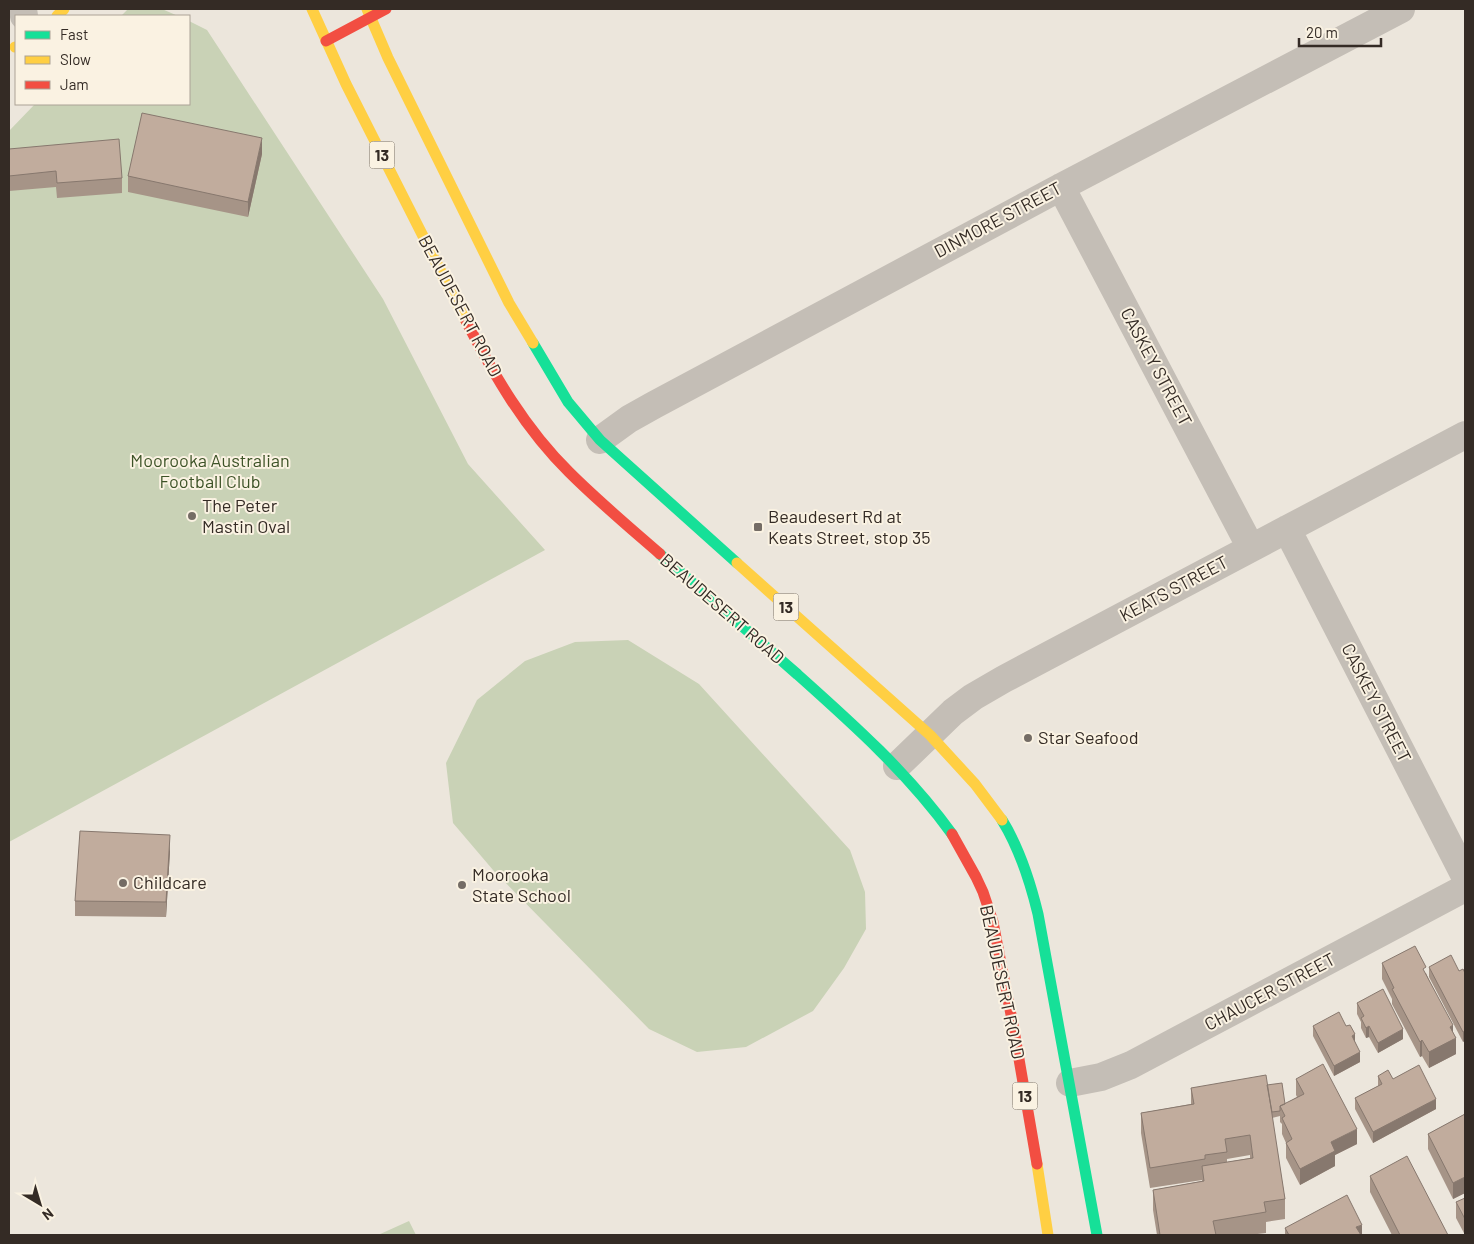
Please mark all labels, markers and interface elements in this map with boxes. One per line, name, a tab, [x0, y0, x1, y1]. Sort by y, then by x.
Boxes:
legend	[15, 15, 190, 105]
scale bar	[1299, 15, 1382, 47]
text: 20 m	[1306, 23, 1338, 41]
text: Fast	[60, 25, 88, 43]
text: Slow	[60, 50, 91, 68]
text: Jam	[60, 75, 89, 93]
road number: 13	[370, 142, 394, 168]
street label: DINMORE STREET	[930, 176, 1065, 262]
street label: BEAUDESERT ROAD	[414, 231, 507, 380]
street label: CASKEY STREET	[1116, 304, 1197, 429]
park label: Moorooka Australian Football Club	[130, 449, 290, 492]
place label: The Peter Mastin Oval	[202, 494, 290, 537]
place label: Beaudesert Rd at Keats Street, stop 35	[768, 505, 930, 548]
marker: The Peter Mastin Oval	[186, 510, 198, 522]
marker: Beaudesert Rd at Keats Street, stop 35	[752, 521, 764, 533]
street label: BEAUDESERT ROAD	[656, 548, 789, 668]
street label: KEATS STREET	[1116, 550, 1231, 626]
road number: 13	[774, 594, 798, 620]
street label: CASKEY STREET	[1337, 639, 1416, 766]
place label: Star Seafood	[1038, 726, 1139, 748]
marker: Star Seafood	[1022, 732, 1034, 744]
place label: Moorooka State School	[472, 863, 571, 906]
place label: Childcare	[133, 871, 207, 893]
marker: Childcare	[117, 877, 129, 889]
marker: Moorooka State School	[456, 879, 468, 891]
street label: BEAUDESERT ROAD	[976, 903, 1030, 1061]
street label: CHAUCER STREET	[1200, 947, 1339, 1035]
road number: 13	[1012, 1082, 1038, 1110]
north arrow	[15, 1179, 65, 1229]
text: N	[39, 1205, 57, 1224]

